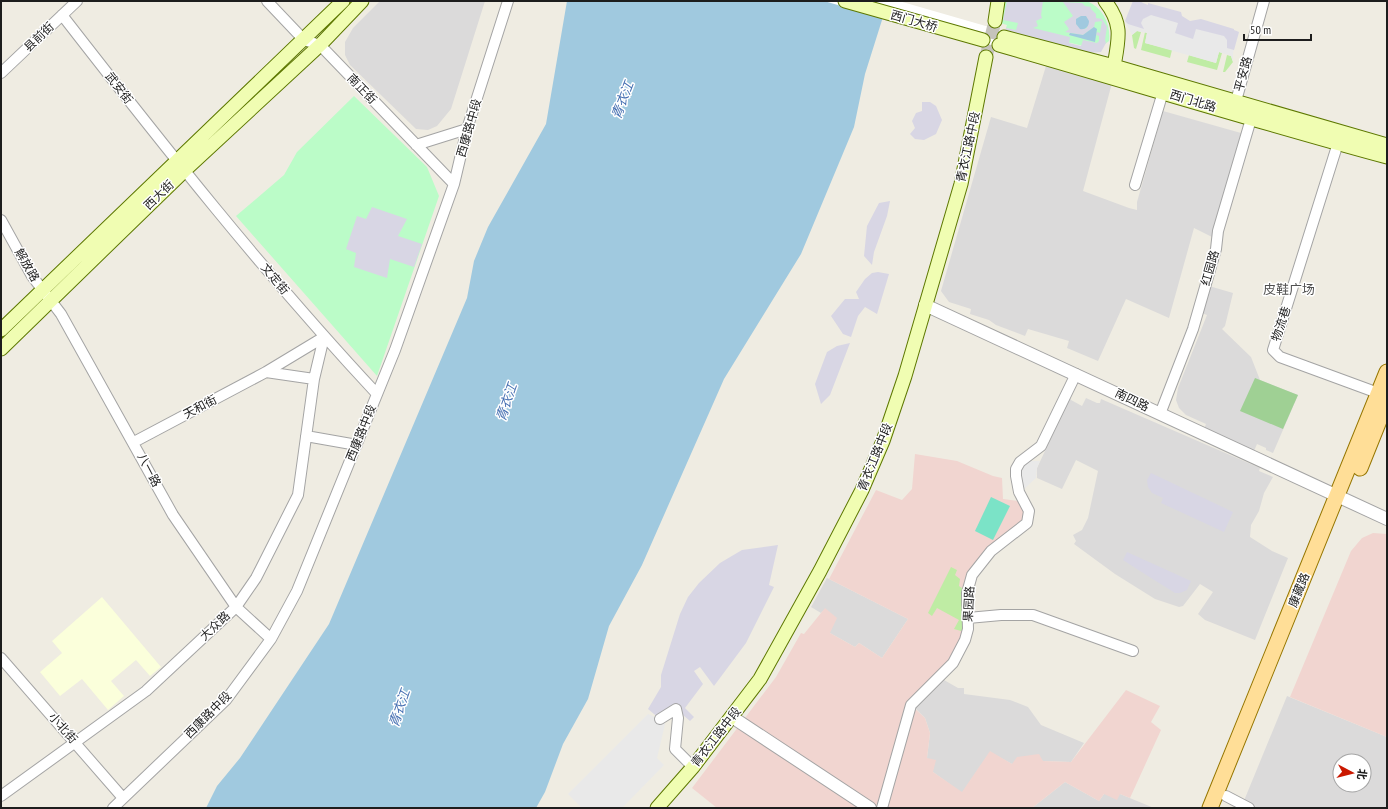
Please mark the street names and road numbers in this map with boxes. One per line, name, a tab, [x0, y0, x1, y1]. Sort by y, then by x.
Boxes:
street label: 西门大桥	[889, 7, 939, 34]
street label: 县前街	[20, 19, 57, 55]
street label: 平安路	[1231, 55, 1254, 93]
street label: 武安街	[102, 69, 136, 106]
street label: 南正街	[344, 70, 380, 107]
street label: 西门北路	[1168, 86, 1218, 115]
street label: 西康路中段	[453, 97, 484, 159]
street label: 青衣江路中段	[953, 110, 982, 184]
street label: 西大街	[140, 177, 177, 213]
street label: 解放路	[12, 245, 43, 284]
street label: 红园路	[1197, 248, 1222, 287]
street label: 文定街	[258, 260, 293, 297]
street label: 物流巷	[1268, 304, 1293, 343]
street label: 南四路	[1113, 385, 1152, 414]
street label: 天和街	[180, 391, 219, 422]
street label: 西康路中段	[342, 402, 379, 463]
street label: 青衣江路中段	[854, 421, 895, 493]
street label: 八一路	[134, 450, 165, 489]
street label: 康藏路	[1285, 570, 1312, 609]
street label: 果园路	[960, 586, 977, 622]
street label: 大众路	[196, 608, 233, 643]
street label: 西康路中段	[181, 688, 234, 741]
street label: 青衣江路中段	[688, 704, 744, 770]
street label: 小北街	[46, 709, 81, 746]

